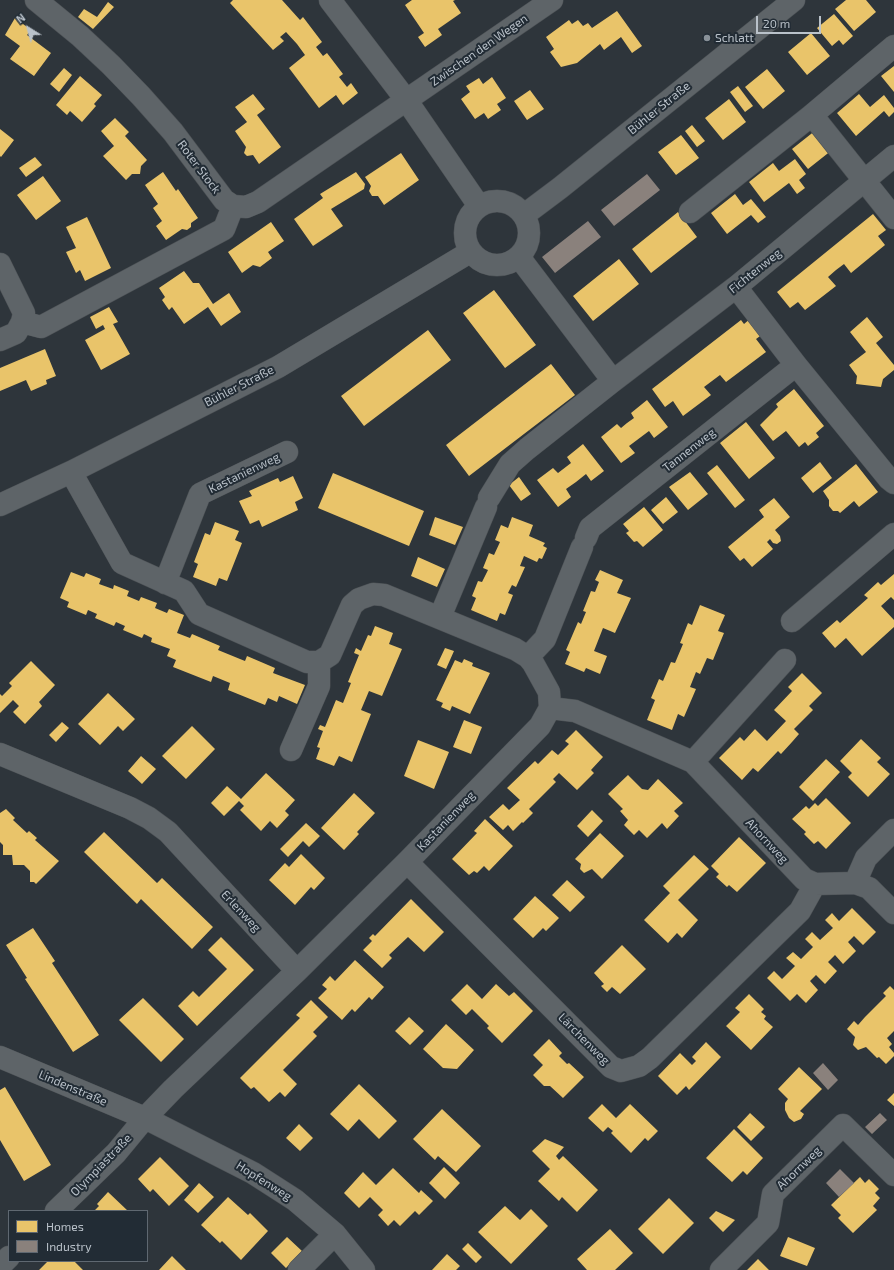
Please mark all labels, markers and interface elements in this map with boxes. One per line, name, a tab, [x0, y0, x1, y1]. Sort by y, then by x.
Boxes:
north arrow	[8, 8, 48, 48]
scale bar	[758, 8, 823, 34]
text: N	[13, 10, 28, 26]
street label: Zwischen den Wegen	[428, 11, 530, 89]
text: 20 m	[763, 16, 790, 30]
place label: Schlatt	[715, 31, 754, 45]
marker: Schlatt	[702, 33, 712, 43]
street label: Bühler Straße	[625, 79, 693, 137]
street label: Roter Stock	[174, 138, 224, 196]
street label: Fichtenweg	[726, 245, 784, 297]
street label: Bühler Straße	[202, 362, 276, 410]
street label: Tannenweg	[660, 425, 718, 475]
street label: Kastanienweg	[206, 450, 282, 496]
street label: Kastanienweg	[414, 788, 478, 854]
street label: Ahornweg	[743, 816, 791, 866]
street label: Erlenweg	[218, 887, 264, 935]
street label: Lärchenweg	[555, 1010, 613, 1068]
street label: Lindenstraße	[37, 1067, 109, 1109]
street label: Olympiastraße	[68, 1131, 134, 1199]
street label: Ahornweg	[774, 1143, 824, 1193]
street label: Hopfenweg	[234, 1158, 294, 1204]
legend	[8, 1210, 148, 1262]
text: Homes	[46, 1219, 84, 1233]
text: Industry	[46, 1239, 92, 1253]

